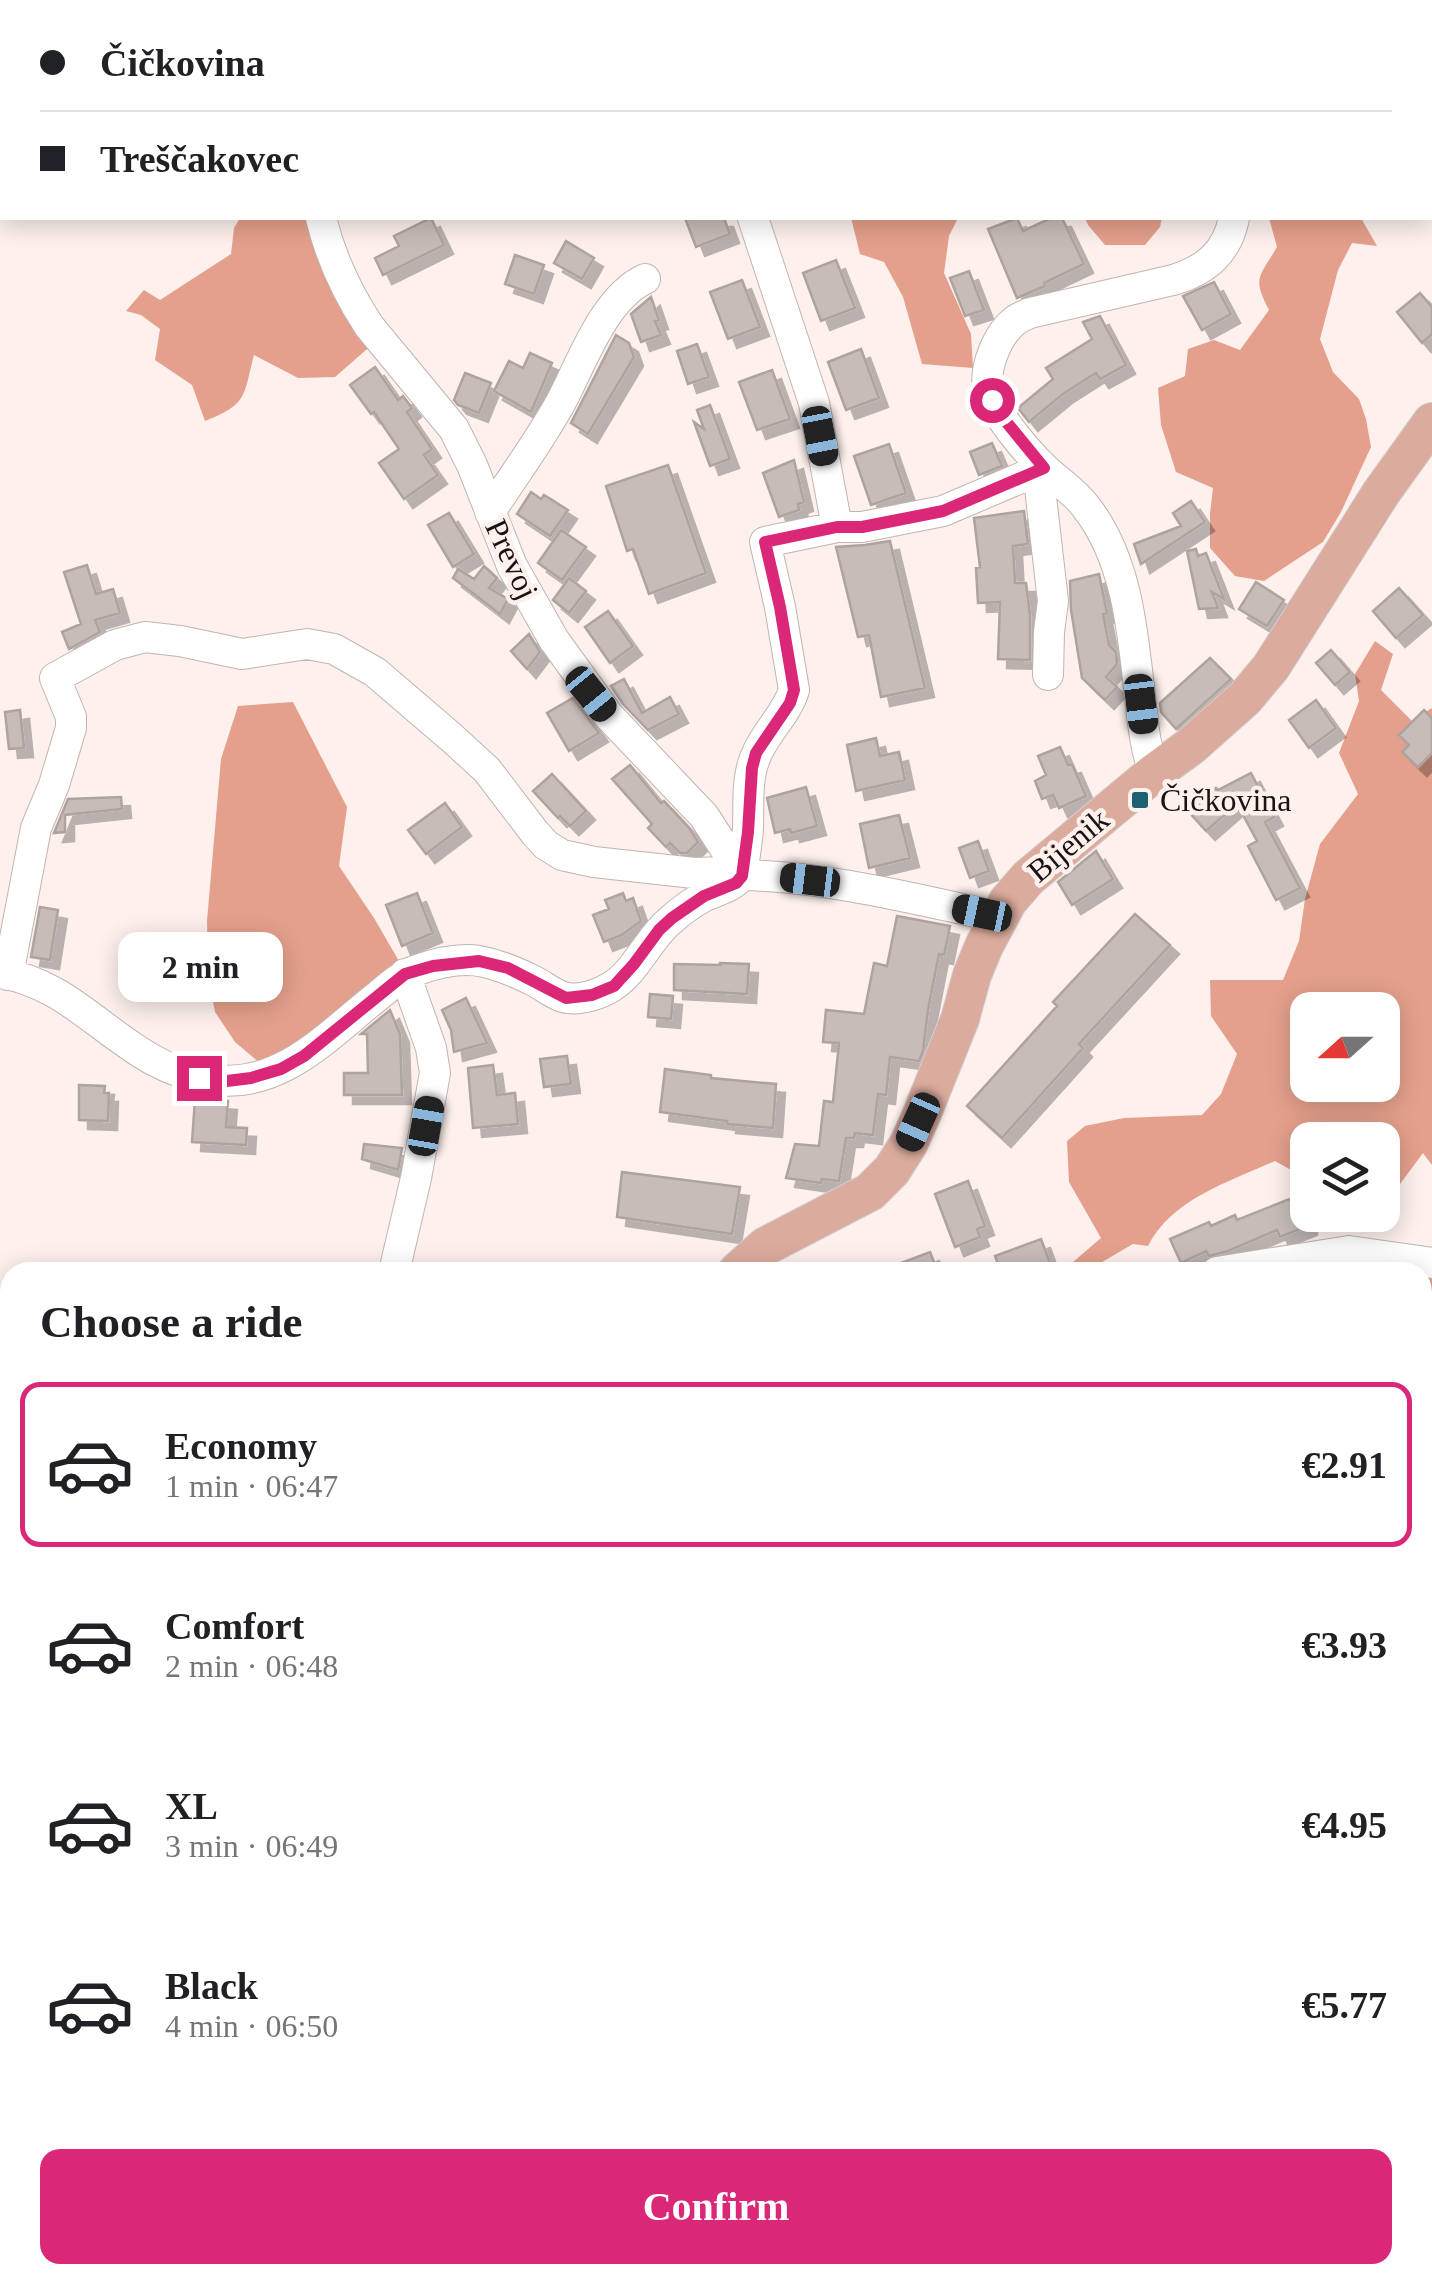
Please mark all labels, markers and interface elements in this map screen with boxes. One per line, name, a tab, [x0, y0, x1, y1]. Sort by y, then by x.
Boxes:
text: Čičkovina	[100, 42, 265, 84]
text: Treščakovec	[100, 138, 299, 180]
route start	[970, 378, 1015, 423]
car	[800, 404, 840, 468]
street label: Prevoj	[478, 514, 546, 604]
car	[560, 661, 622, 727]
car	[1122, 672, 1160, 736]
place label: Čičkovina	[1160, 782, 1292, 818]
marker: Čičkovina	[1129, 789, 1151, 811]
street label: Bijenik	[1020, 801, 1116, 889]
car	[778, 861, 842, 899]
car	[950, 892, 1014, 934]
callout: 2 min	[116, 933, 282, 1003]
text: 2 min	[162, 949, 239, 985]
north arrow	[1290, 992, 1400, 1102]
map controls	[1290, 992, 1400, 1232]
route end	[177, 1056, 222, 1101]
car	[892, 1088, 944, 1156]
car	[406, 1094, 446, 1158]
button: layers	[1290, 1122, 1400, 1232]
text: Choose a ride	[40, 1297, 303, 1347]
icon: car	[45, 1420, 135, 1510]
text: Economy	[165, 1425, 317, 1467]
text: €2.91	[1302, 1444, 1387, 1486]
text: 1 min · 06:47	[165, 1468, 338, 1504]
icon: car	[45, 1600, 135, 1690]
text: Comfort	[165, 1605, 304, 1647]
text: €3.93	[1302, 1624, 1387, 1666]
text: 2 min · 06:48	[165, 1648, 338, 1684]
icon: car	[45, 1780, 135, 1870]
text: XL	[165, 1785, 218, 1827]
text: €4.95	[1302, 1804, 1387, 1846]
text: 3 min · 06:49	[165, 1828, 338, 1864]
icon: car	[45, 1960, 135, 2050]
text: Black	[165, 1965, 258, 2007]
text: €5.77	[1302, 1984, 1387, 2026]
text: 4 min · 06:50	[165, 2008, 338, 2044]
button: Confirm	[40, 2149, 1392, 2264]

